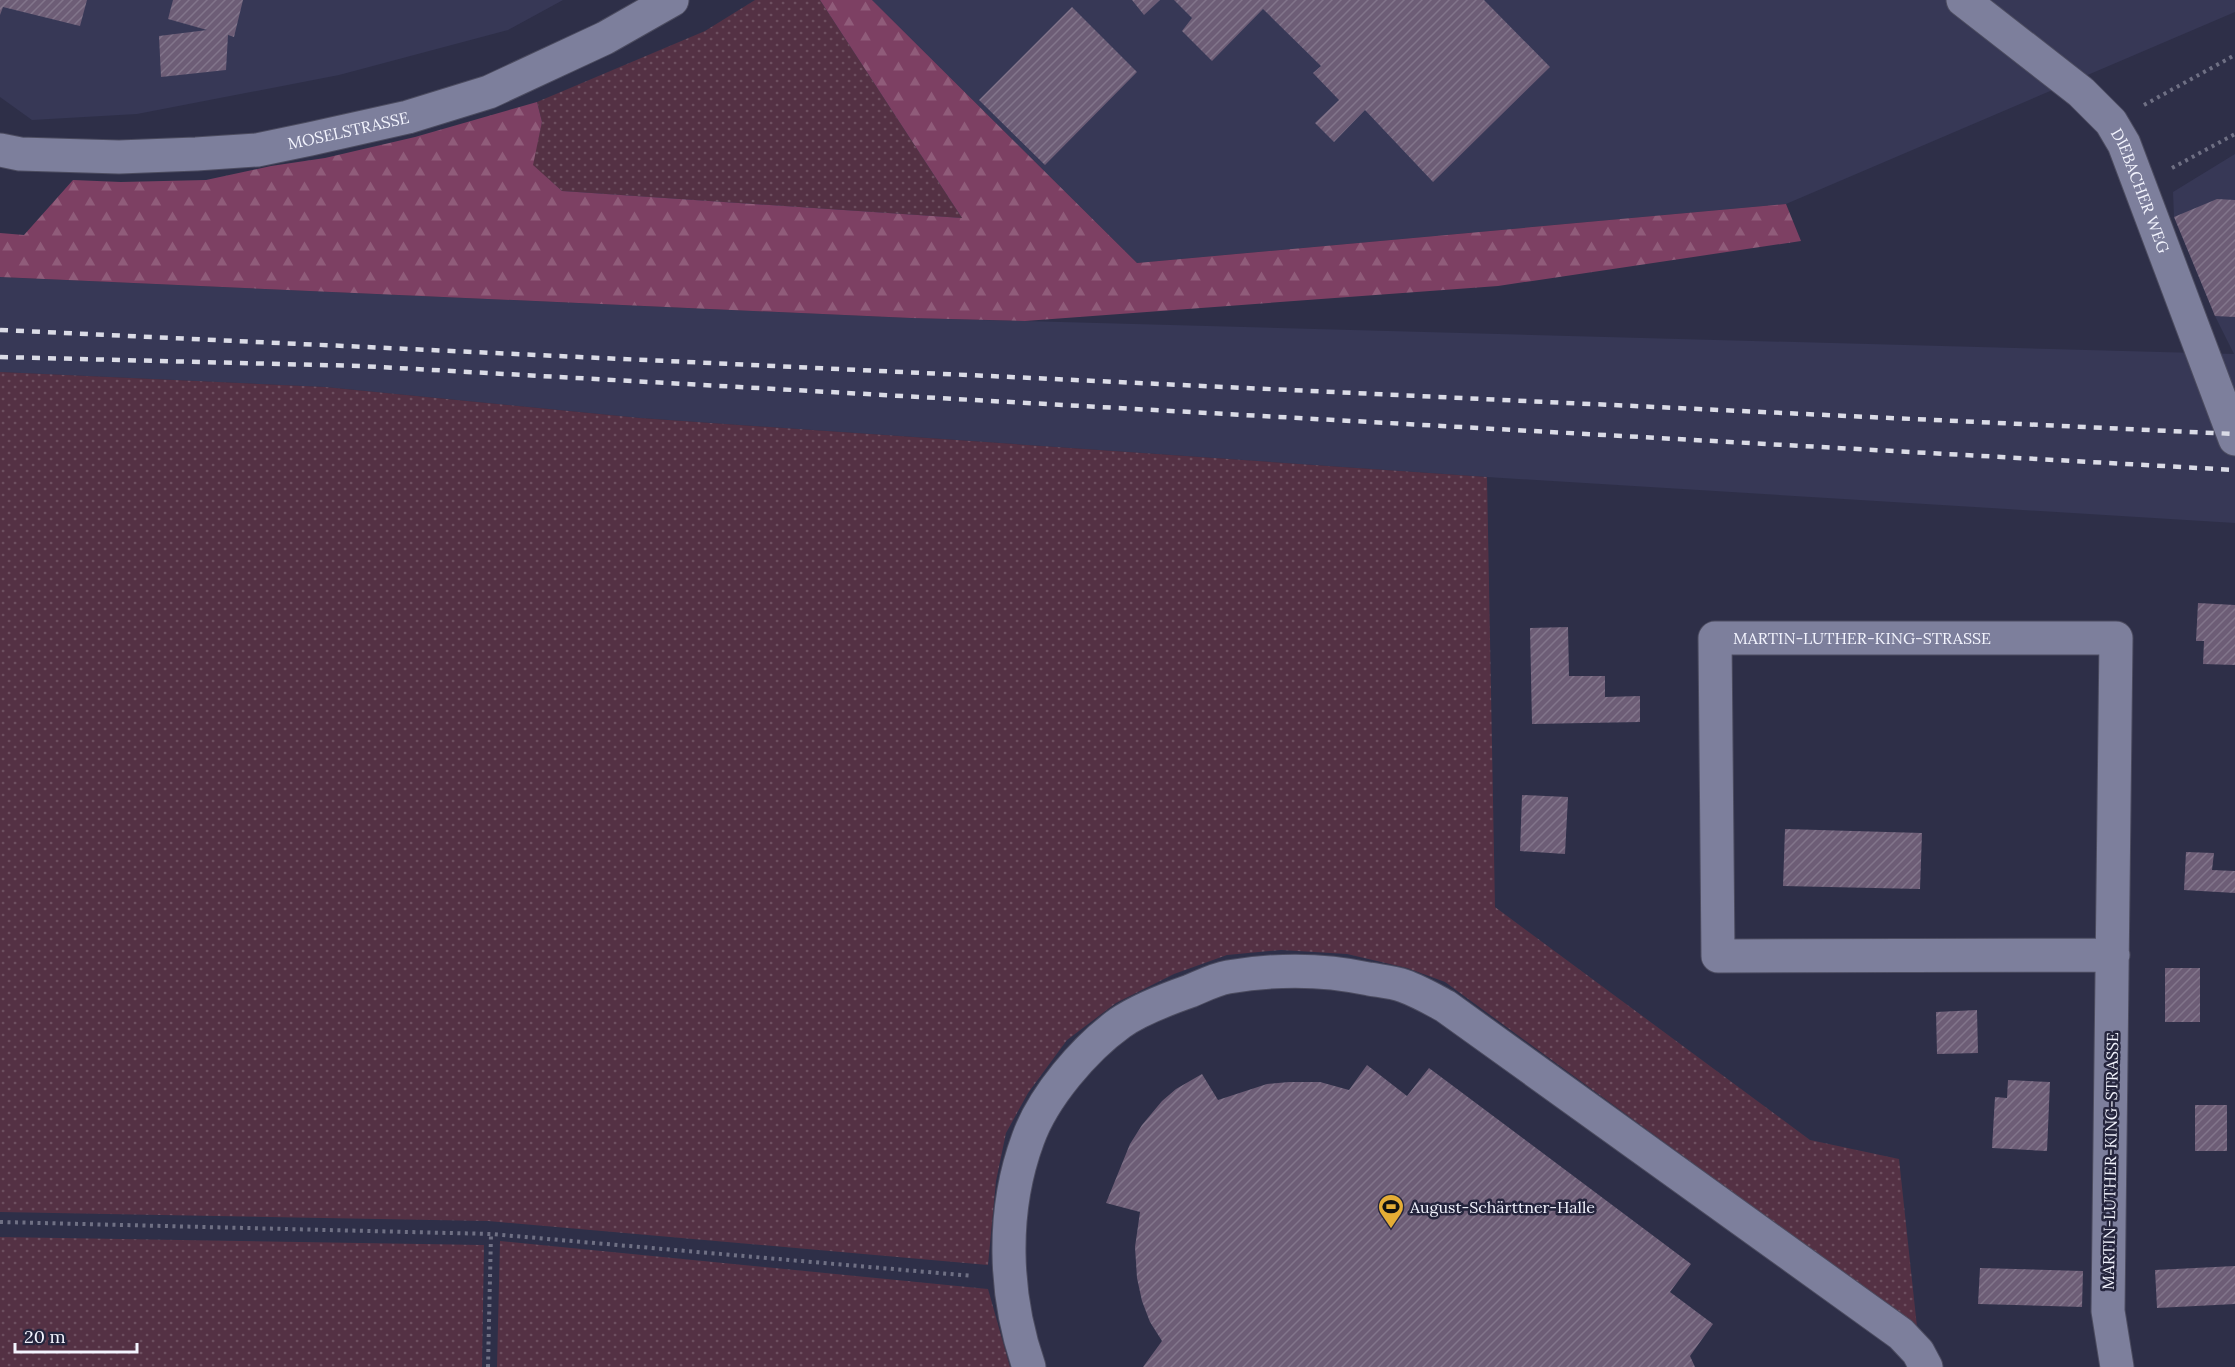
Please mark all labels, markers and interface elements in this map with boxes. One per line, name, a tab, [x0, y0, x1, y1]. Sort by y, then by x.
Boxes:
street label: MOSELSTRASSE	[286, 107, 411, 153]
street label: DIEBACHER WEG	[2107, 124, 2174, 256]
street label: MARTIN-LUTHER-KING-STRASSE	[1733, 628, 1991, 648]
street label: MARTIN-LUTHER-KING-STRASSE	[2098, 1032, 2122, 1290]
sports icon: August-Schärttner-Halle	[1376, 1192, 1406, 1230]
place label: August-Schärttner-Halle	[1409, 1197, 1595, 1217]
scale bar	[15, 1316, 136, 1354]
text: 20 m	[24, 1325, 66, 1348]

